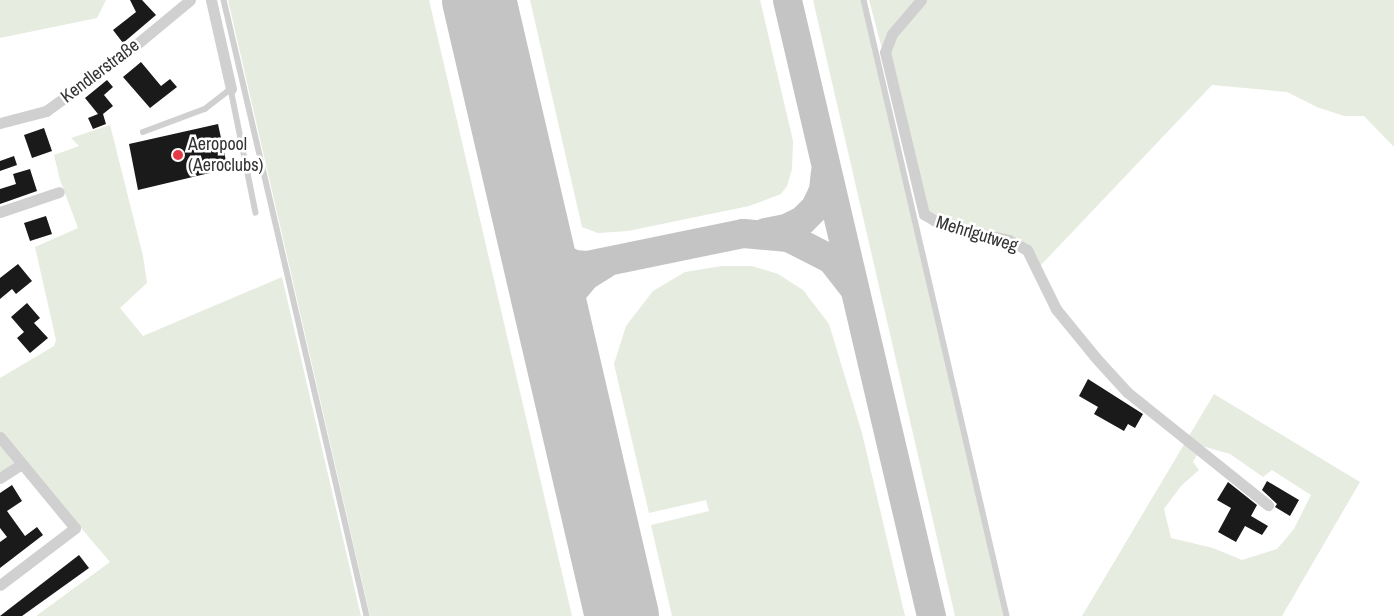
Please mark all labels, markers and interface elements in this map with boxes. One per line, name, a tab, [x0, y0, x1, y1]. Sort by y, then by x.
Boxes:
street label: Kendlerstraße	[56, 34, 144, 108]
place label: Aeropool (Aeroclubs)	[188, 134, 263, 176]
marker: Aeropool (Aeroclubs)	[172, 149, 184, 161]
street label: Mehrlgutweg	[933, 211, 1021, 257]

